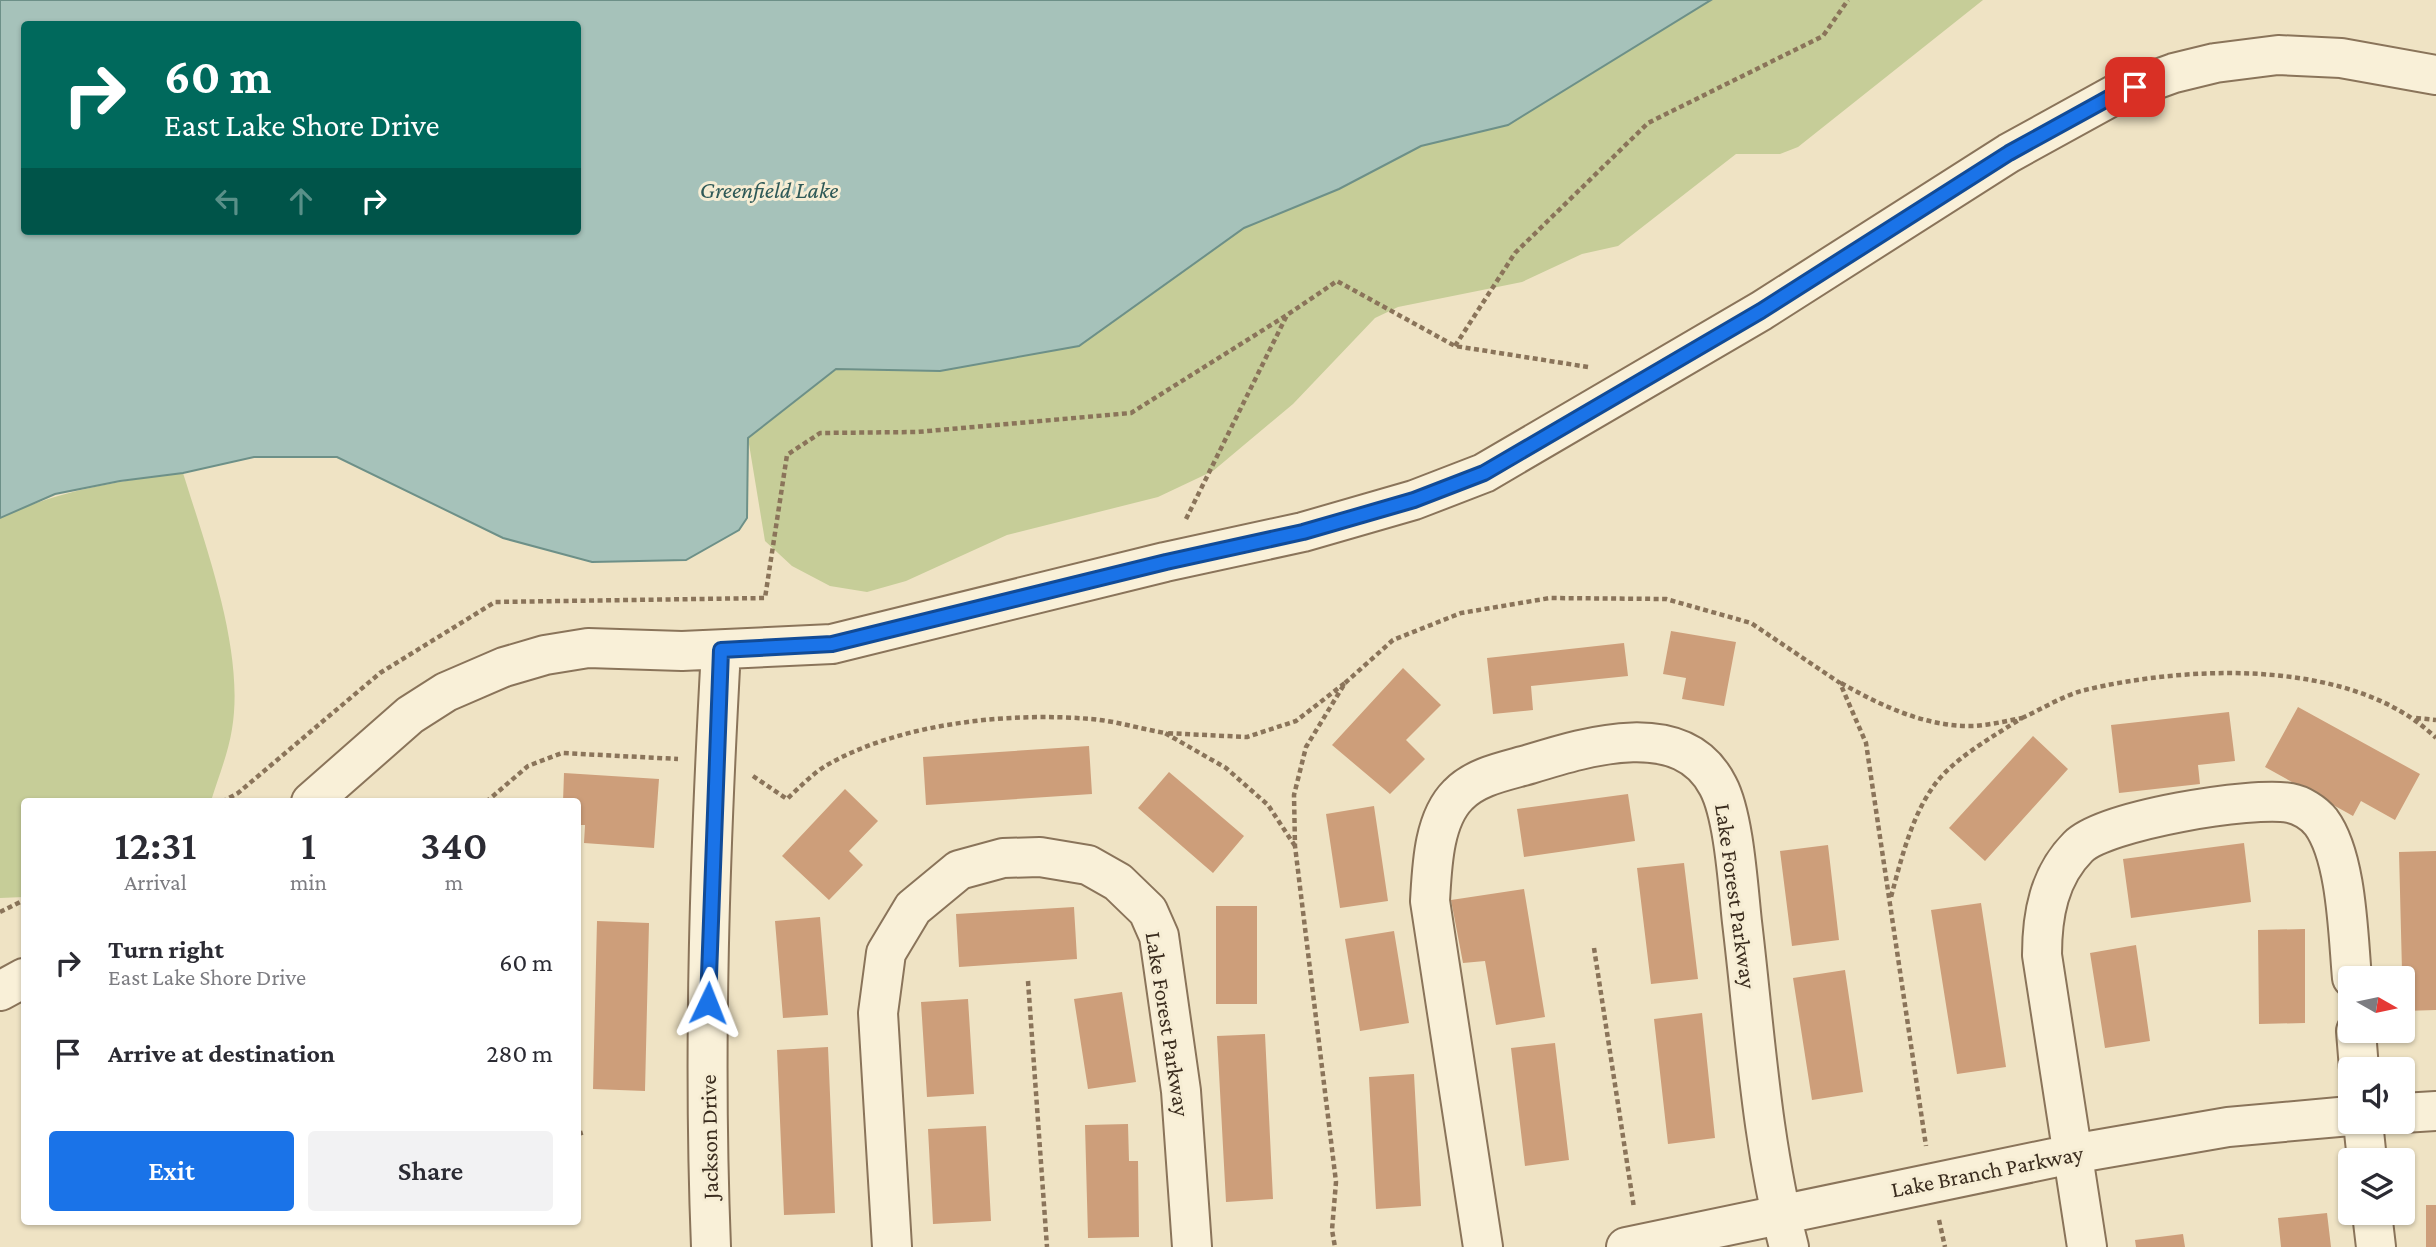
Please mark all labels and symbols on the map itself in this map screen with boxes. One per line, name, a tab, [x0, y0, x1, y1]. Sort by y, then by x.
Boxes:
pin	[2105, 57, 2165, 117]
water label: Greenfield Lake	[700, 176, 838, 203]
street label: Lake Forest Parkway	[1710, 802, 1762, 991]
street label: Lake Forest Parkway	[1141, 930, 1196, 1119]
position arrow	[671, 966, 745, 1040]
north arrow	[2338, 966, 2415, 1043]
street label: Jackson Drive	[695, 1074, 723, 1202]
street label: Lake Branch Parkway	[1889, 1140, 2086, 1202]

